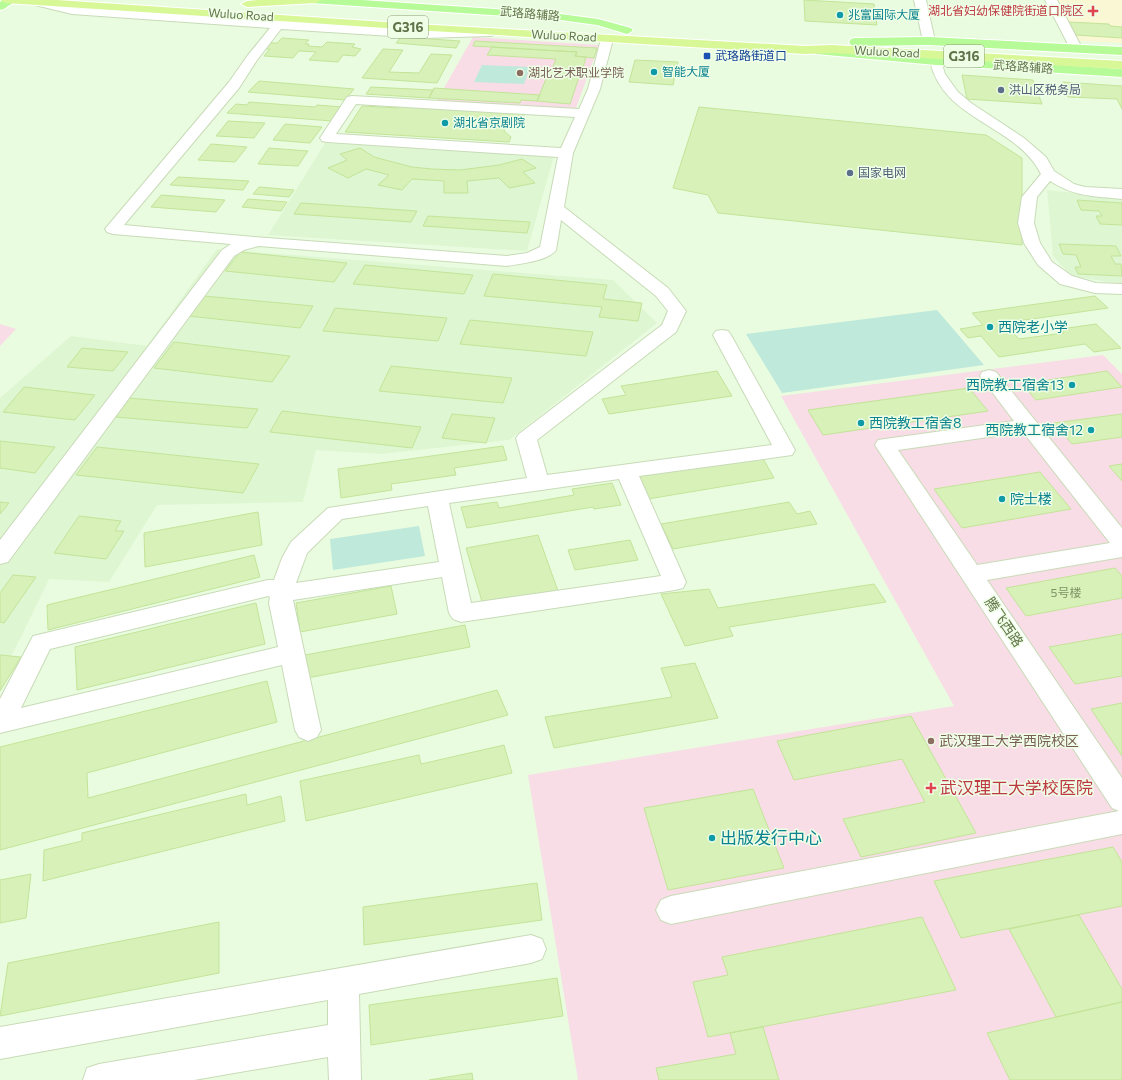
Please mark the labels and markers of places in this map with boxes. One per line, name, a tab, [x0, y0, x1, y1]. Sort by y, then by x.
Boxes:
place label: 湖北省妇幼保健院街道口院区	[928, 3, 1084, 17]
marker: 湖北省妇幼保健院街道口院区	[1087, 5, 1099, 17]
place label: 兆富国际大厦	[848, 7, 920, 21]
marker: 兆富国际大厦	[835, 10, 845, 20]
place label: 武珞路街道口	[715, 48, 787, 62]
marker: 武珞路街道口	[702, 51, 712, 61]
place label: 智能大厦	[662, 64, 710, 78]
place label: 湖北艺术职业学院	[528, 65, 624, 79]
marker: 智能大厦	[649, 67, 659, 77]
marker: 湖北艺术职业学院	[515, 68, 525, 78]
place label: 洪山区税务局	[1009, 82, 1081, 96]
marker: 洪山区税务局	[996, 85, 1006, 95]
place label: 湖北省京剧院	[453, 115, 525, 129]
marker: 湖北省京剧院	[440, 118, 450, 128]
place label: 国家电网	[858, 165, 906, 179]
marker: 国家电网	[845, 168, 855, 178]
place label: 西院老小学	[998, 318, 1068, 335]
marker: 西院老小学	[985, 322, 995, 332]
place label: 西院教工宿舍13	[966, 376, 1064, 393]
marker: 西院教工宿舍13	[1067, 380, 1077, 390]
place label: 西院教工宿舍8	[869, 414, 962, 431]
marker: 西院教工宿舍8	[856, 418, 866, 428]
place label: 西院教工宿舍12	[985, 421, 1083, 438]
marker: 西院教工宿舍12	[1086, 425, 1096, 435]
place label: 院士楼	[1010, 490, 1052, 507]
marker: 院士楼	[997, 494, 1007, 504]
place label: 武汉理工大学西院校区	[939, 732, 1079, 749]
marker: 武汉理工大学西院校区	[926, 736, 936, 746]
place label: 武汉理工大学校医院	[940, 777, 1093, 798]
marker: 武汉理工大学校医院	[925, 782, 937, 794]
place label: 出版发行中心	[720, 827, 822, 848]
marker: 出版发行中心	[707, 833, 717, 843]

